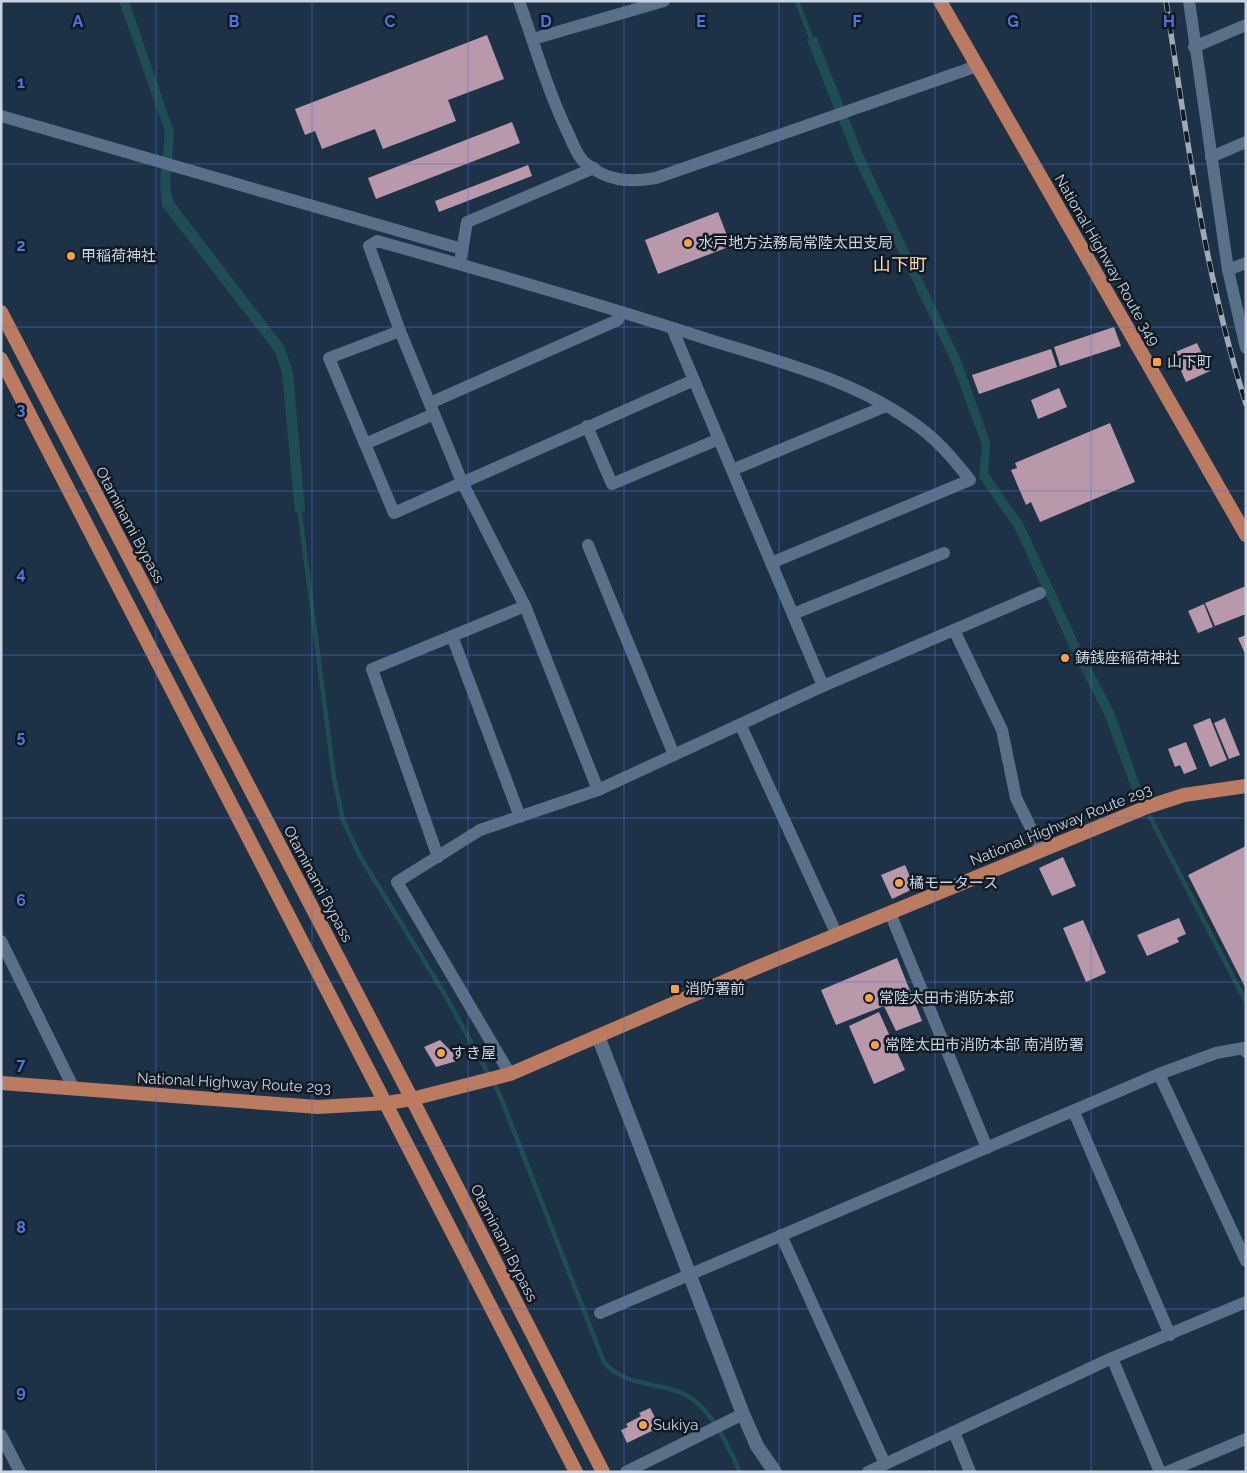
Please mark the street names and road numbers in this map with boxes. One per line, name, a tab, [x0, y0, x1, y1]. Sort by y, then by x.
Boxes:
street label: National Highway Route 349	[1051, 171, 1164, 349]
street label: Otaminami Bypass	[92, 464, 168, 586]
street label: National Highway Route 293	[968, 780, 1154, 870]
street label: Otaminami Bypass	[280, 823, 356, 945]
street label: National Highway Route 293	[136, 1069, 332, 1097]
street label: Otaminami Bypass	[467, 1181, 541, 1305]

